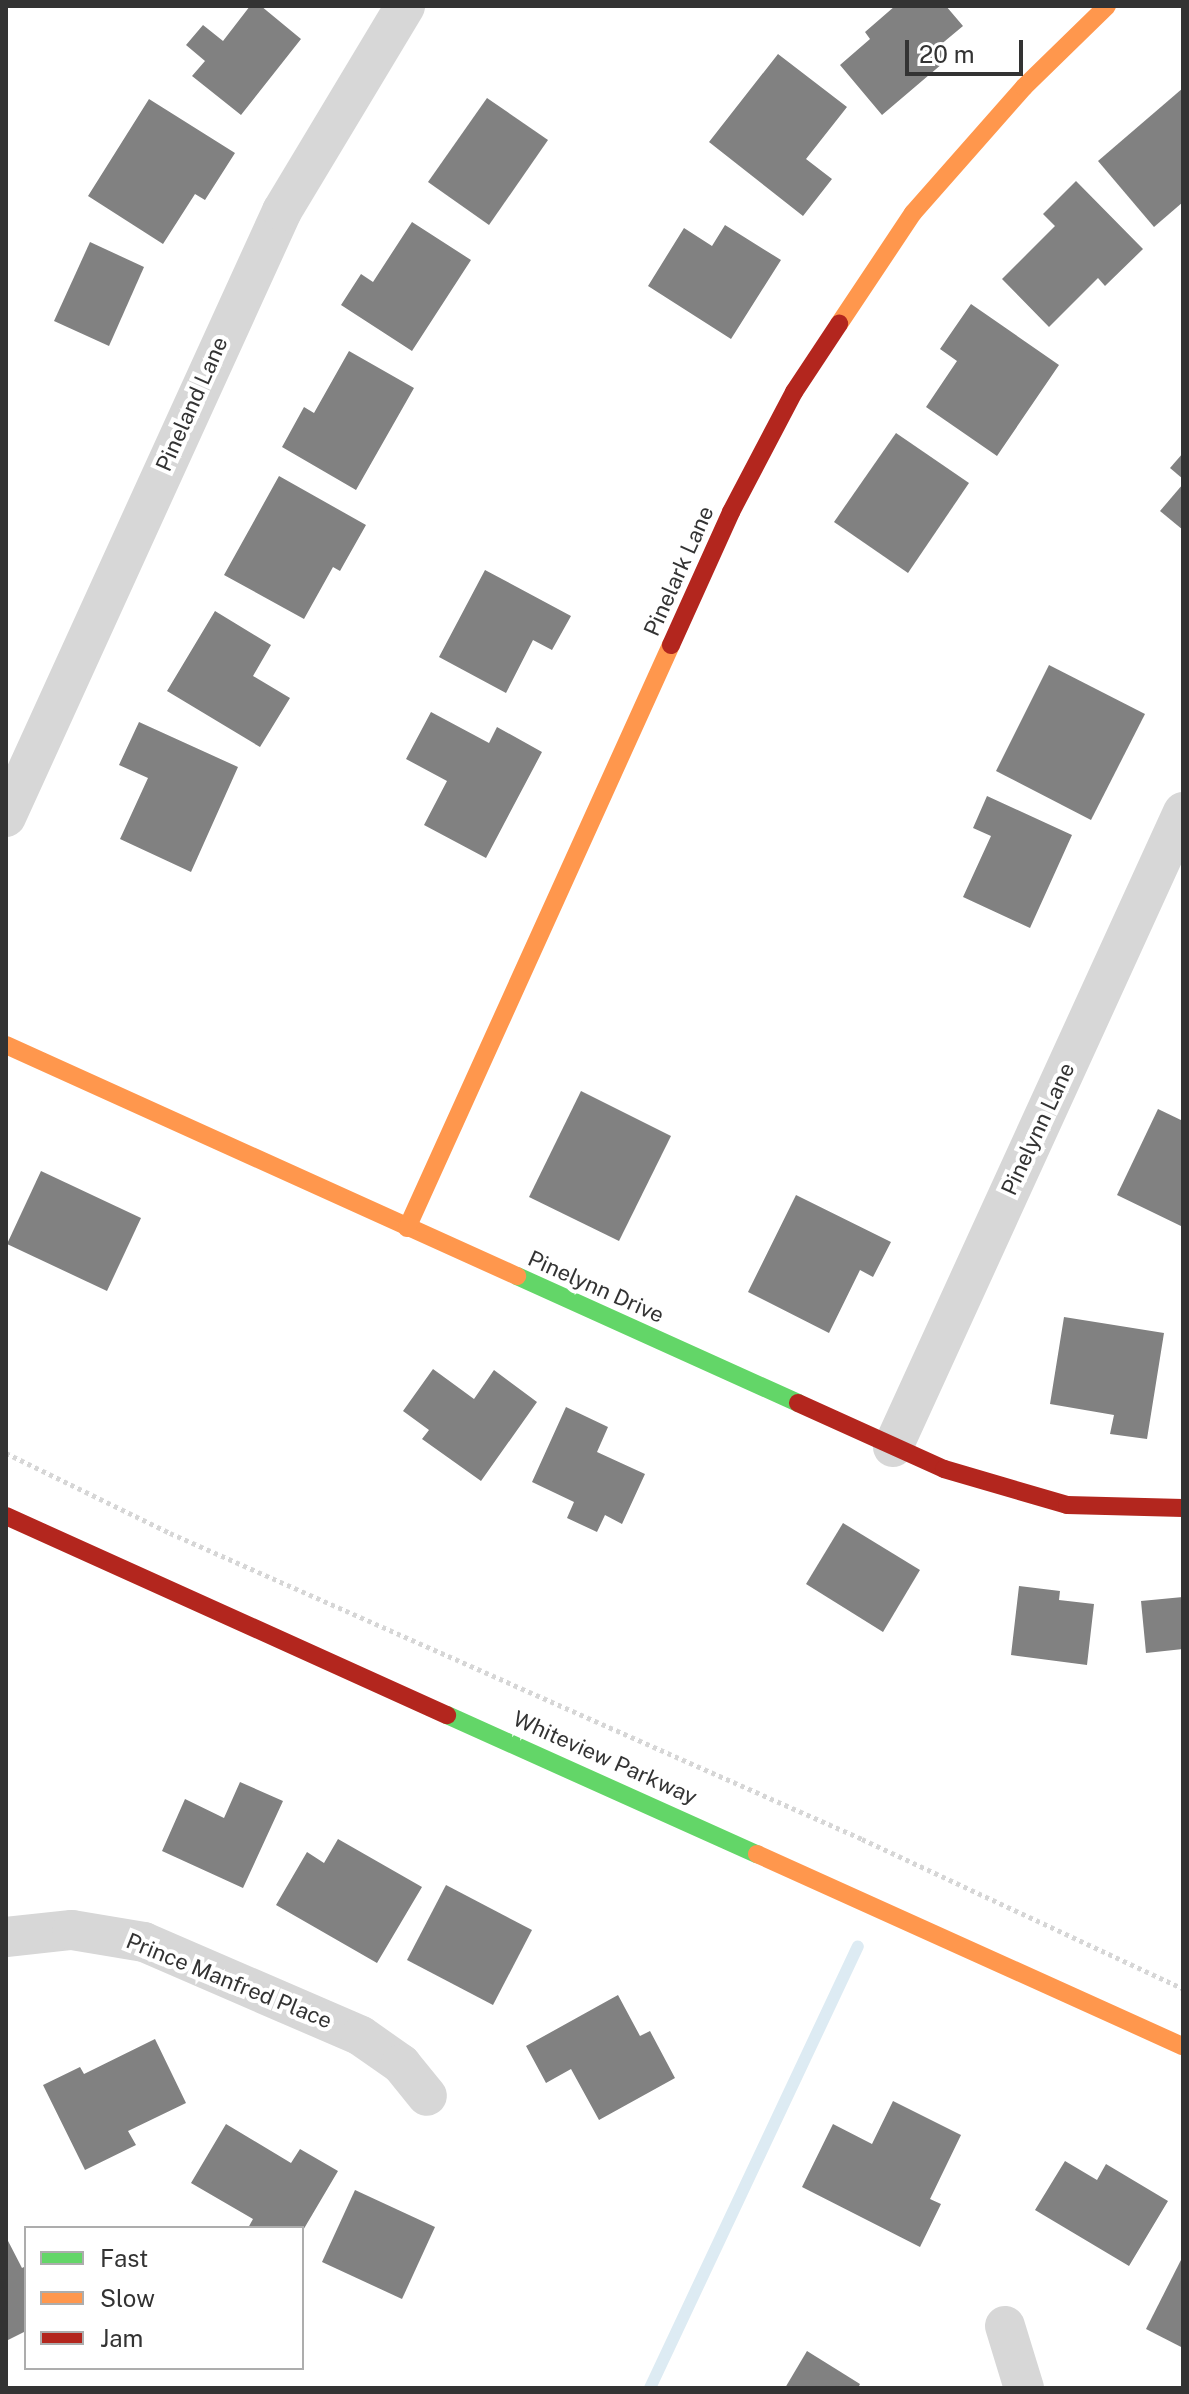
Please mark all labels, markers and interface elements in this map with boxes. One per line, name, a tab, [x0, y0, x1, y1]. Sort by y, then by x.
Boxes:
scale bar	[909, 24, 1027, 74]
text: 20 m	[919, 40, 975, 68]
street label: Pineland Lane	[151, 333, 233, 475]
street label: Pinelark Lane	[639, 502, 719, 640]
street label: Pinelynn Lane	[996, 1059, 1080, 1199]
street label: Pinelynn Drive	[524, 1245, 668, 1329]
street label: Whiteview Parkway	[509, 1706, 701, 1810]
street label: Prince Manfred Place	[122, 1928, 336, 2034]
legend	[24, 2226, 304, 2370]
text: Fast	[100, 2244, 148, 2272]
text: Slow	[100, 2284, 155, 2312]
text: Jam	[100, 2324, 143, 2352]

